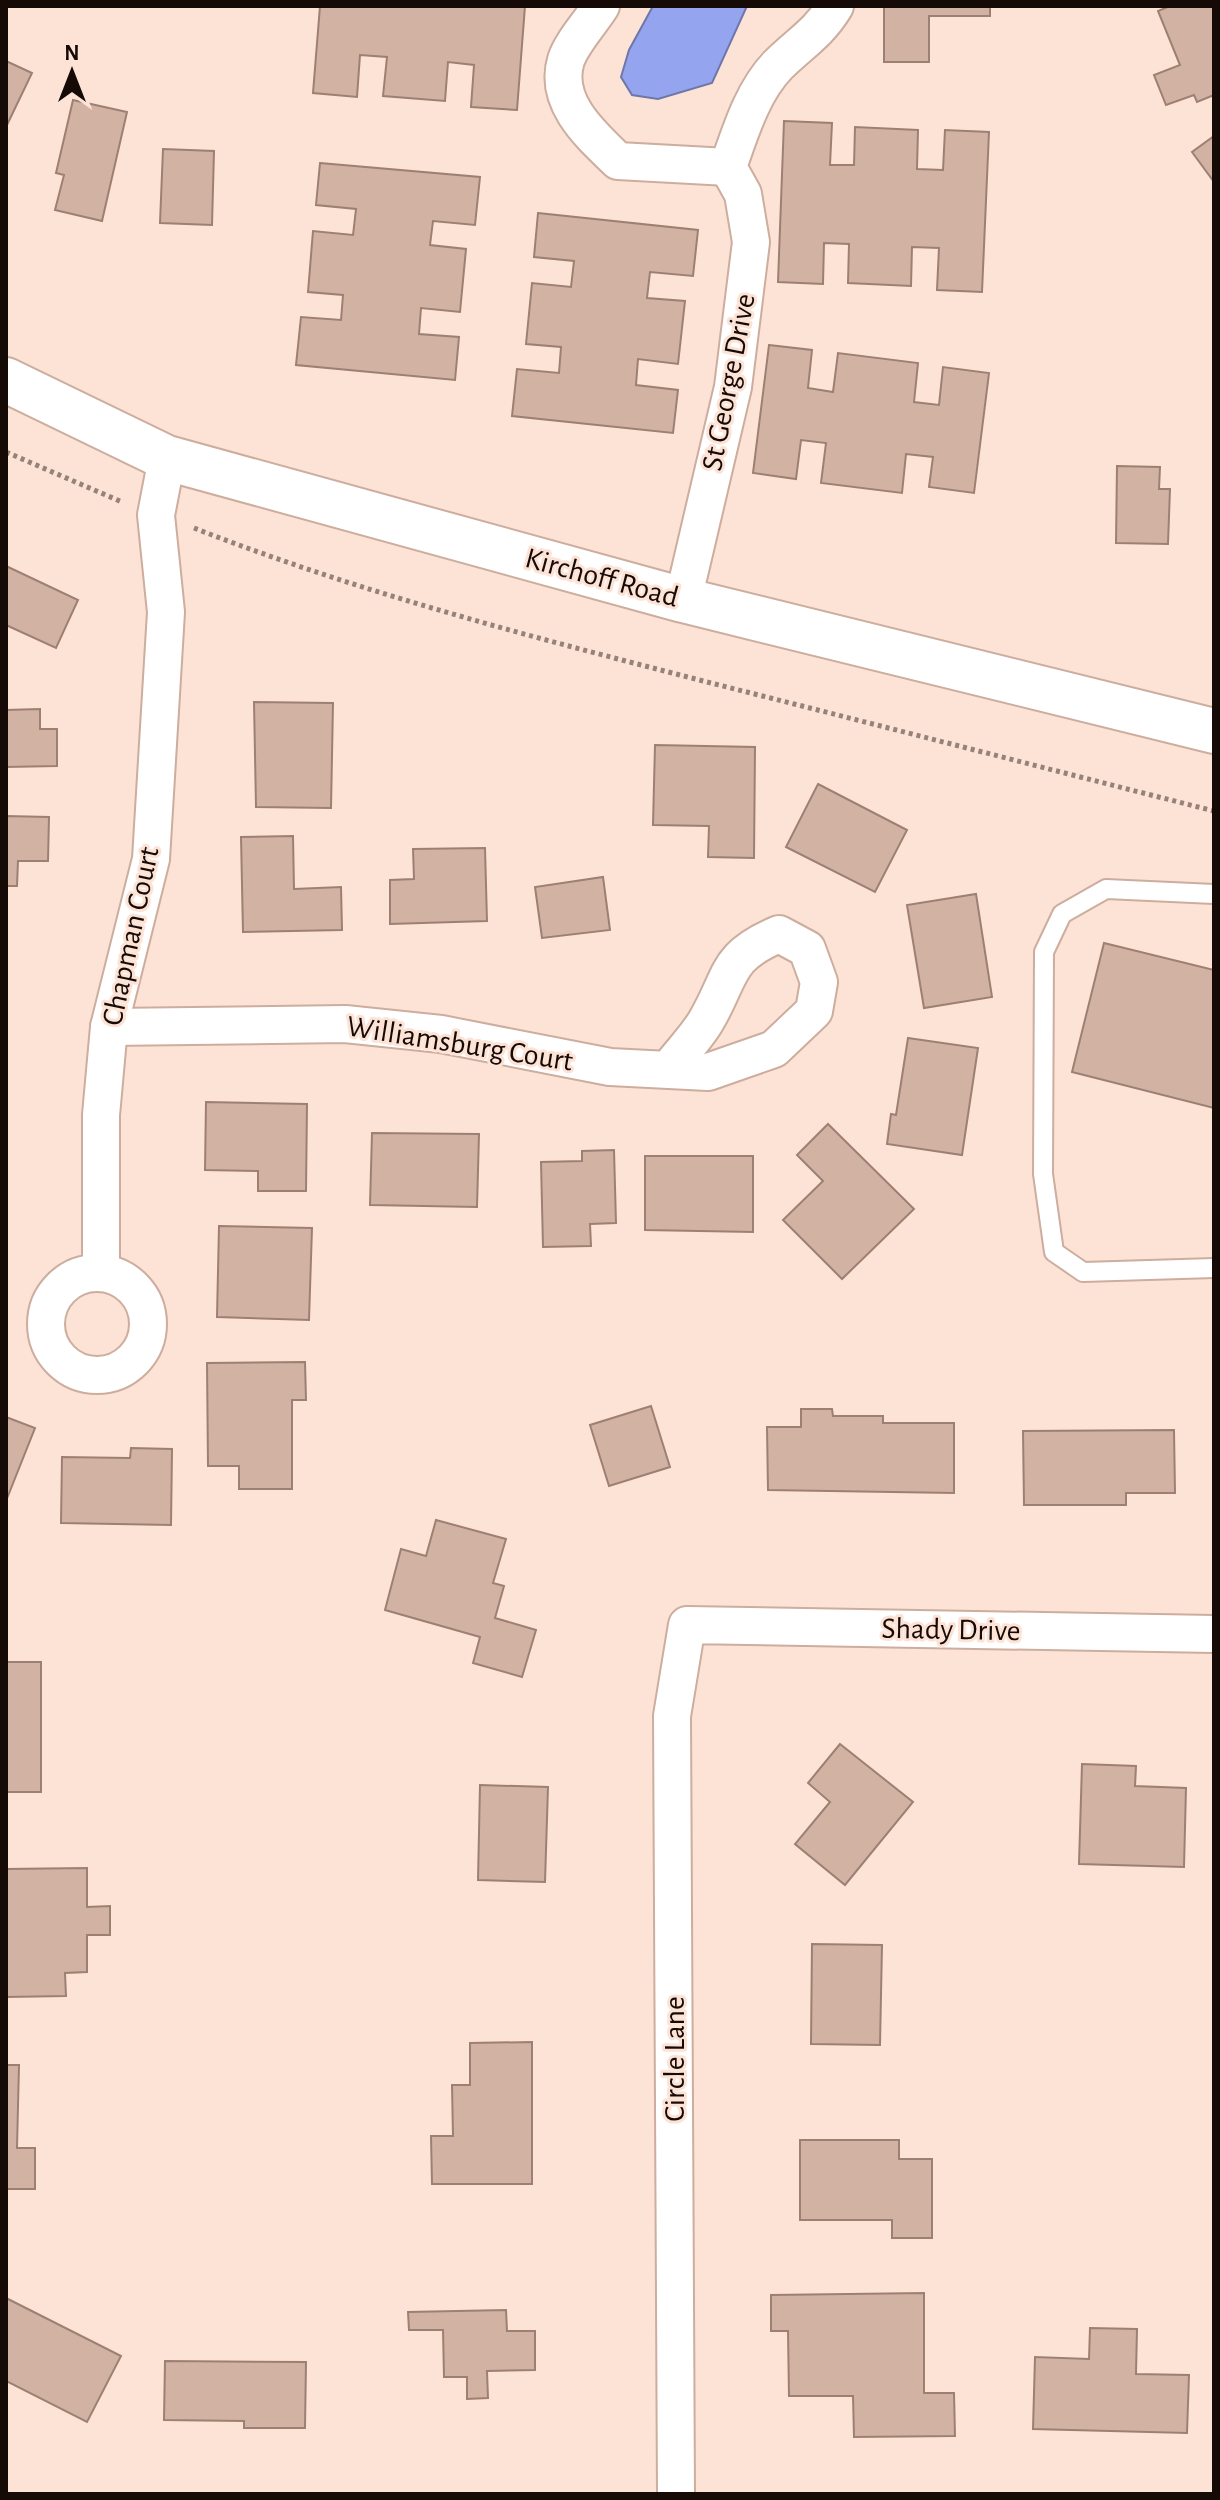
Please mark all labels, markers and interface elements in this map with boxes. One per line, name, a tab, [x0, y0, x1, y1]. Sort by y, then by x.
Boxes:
north arrow	[32, 32, 112, 112]
text: N	[64, 42, 80, 64]
street label: St George Drive	[697, 291, 761, 473]
street label: Kirchoff Road	[522, 543, 682, 613]
street label: Chapman Court	[97, 844, 165, 1028]
street label: Williamsburg Court	[345, 1011, 575, 1077]
street label: Shady Drive	[881, 1614, 1021, 1646]
street label: Circle Lane	[660, 1996, 690, 2122]

